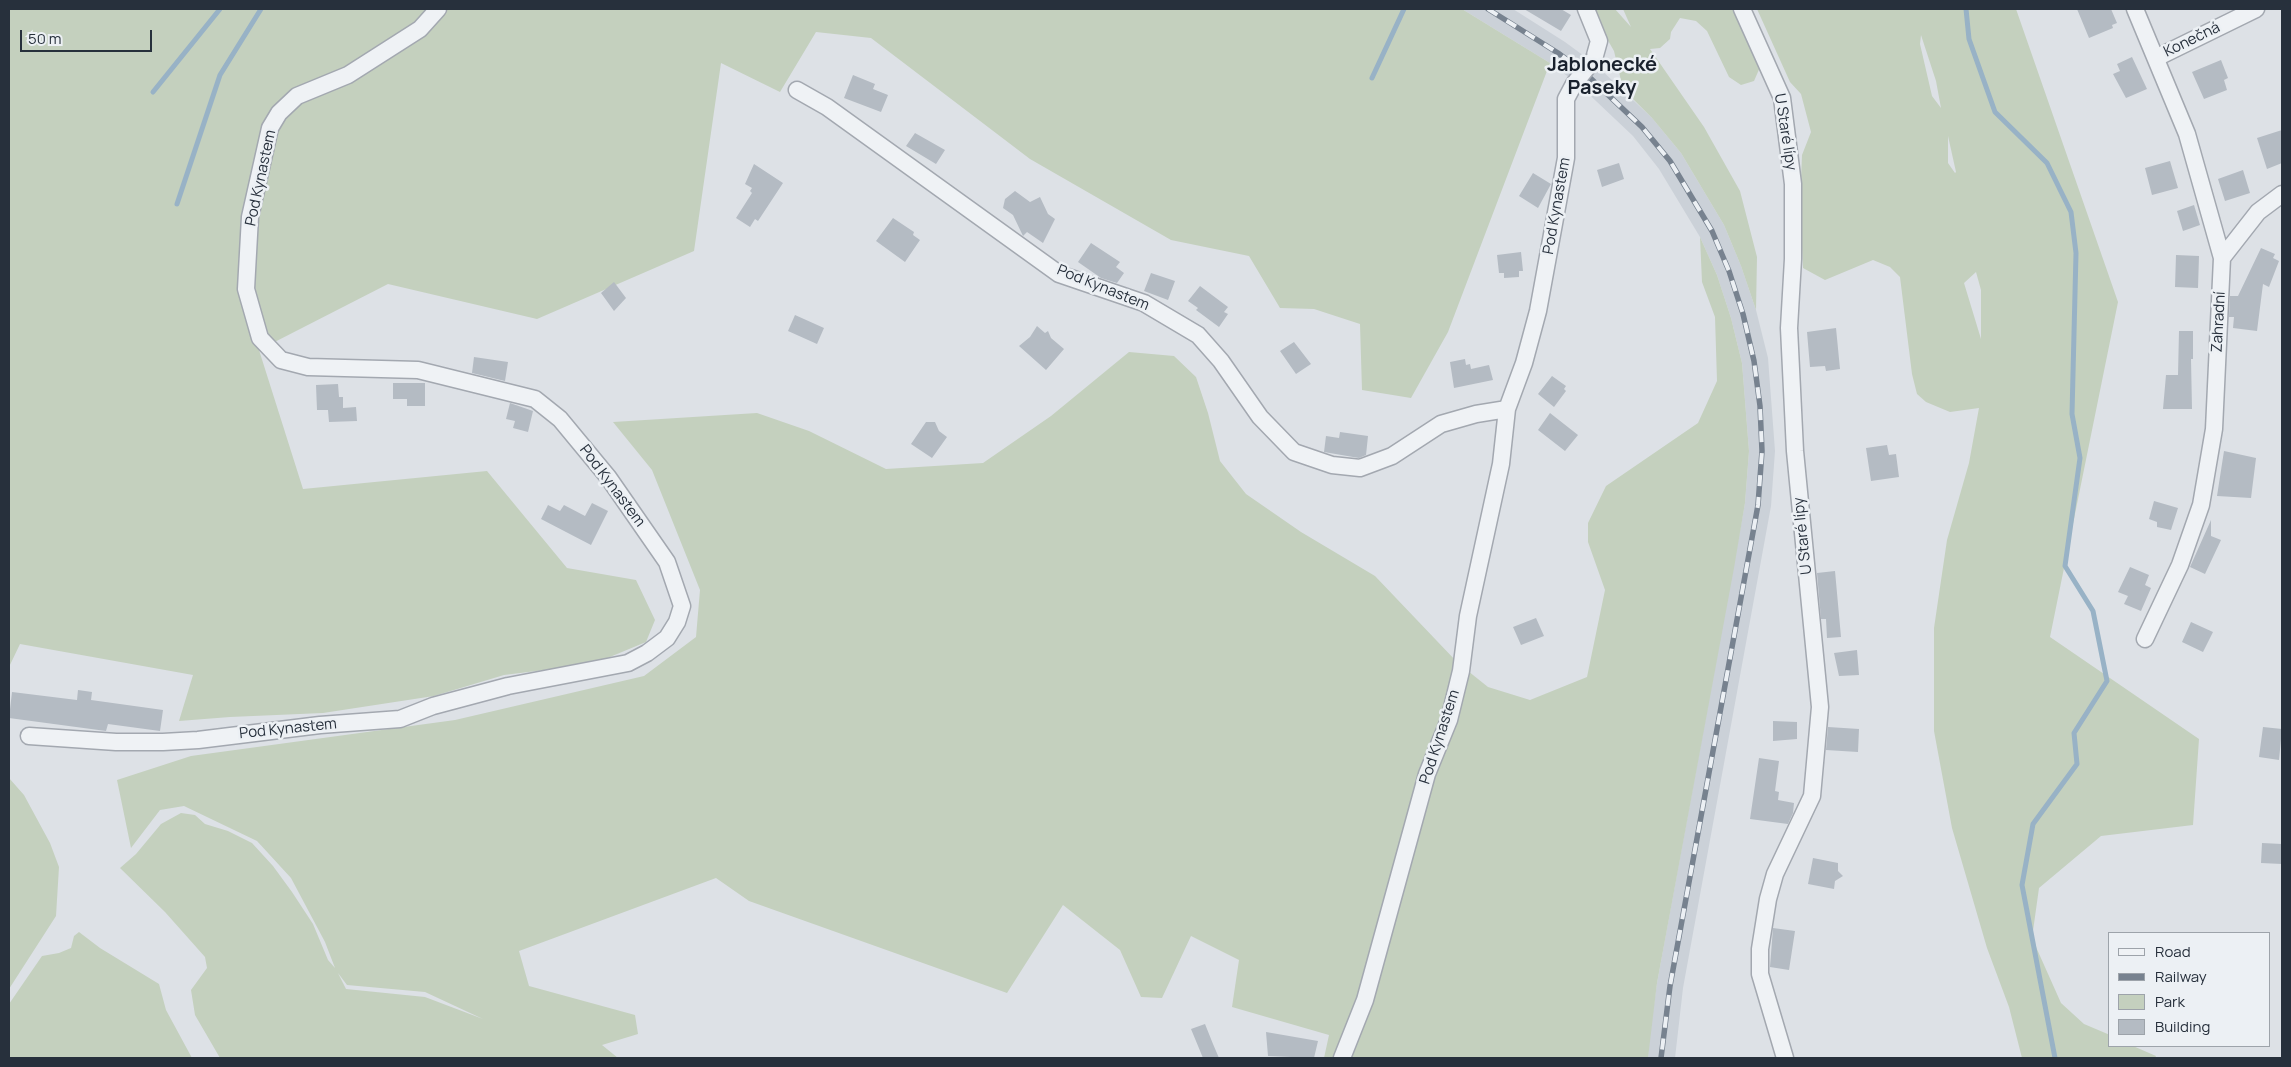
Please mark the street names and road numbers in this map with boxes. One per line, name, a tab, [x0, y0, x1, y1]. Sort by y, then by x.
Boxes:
street label: Konečná	[2161, 19, 2223, 61]
street label: U Staré lípy	[1770, 92, 1800, 172]
street label: Pod Kynastem	[242, 128, 280, 228]
street label: Pod Kynastem	[1540, 156, 1574, 256]
street label: Pod Kynastem	[1054, 261, 1152, 315]
street label: Zahradní	[2208, 291, 2230, 353]
street label: Pod Kynastem	[575, 441, 649, 531]
street label: U Staré lípy	[1790, 496, 1816, 576]
street label: Pod Kynastem	[1416, 688, 1464, 786]
street label: Pod Kynastem	[238, 715, 338, 743]

